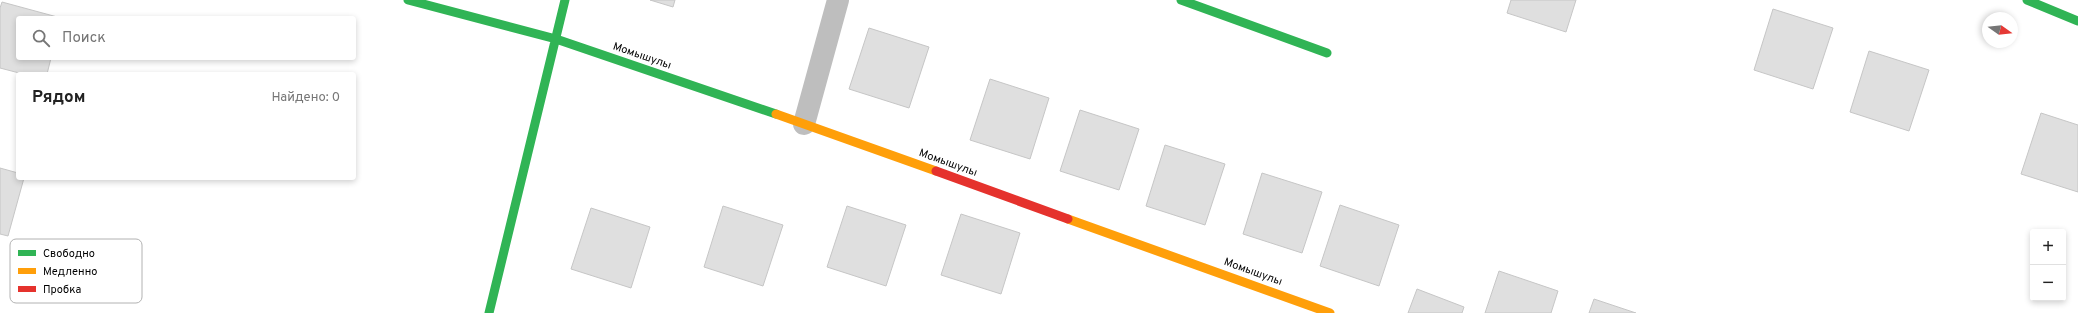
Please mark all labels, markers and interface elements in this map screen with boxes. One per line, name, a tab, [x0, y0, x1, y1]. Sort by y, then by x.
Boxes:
north arrow	[1982, 12, 2018, 48]
search box	[16, 16, 356, 60]
icon: search	[30, 27, 52, 49]
text: Поиск	[62, 29, 106, 48]
street label: Момышулы	[611, 39, 673, 73]
text: Рядом	[32, 87, 85, 109]
text: Найдено: 0	[272, 90, 340, 106]
street label: Момышулы	[917, 146, 979, 180]
map controls	[2030, 229, 2066, 301]
button: +	[2030, 229, 2066, 265]
legend	[10, 239, 142, 303]
text: Свободно	[43, 247, 95, 261]
street label: Момышулы	[1222, 255, 1284, 289]
text: Медленно	[43, 265, 97, 279]
button: −	[2030, 265, 2066, 301]
text: Пробка	[43, 283, 82, 297]

